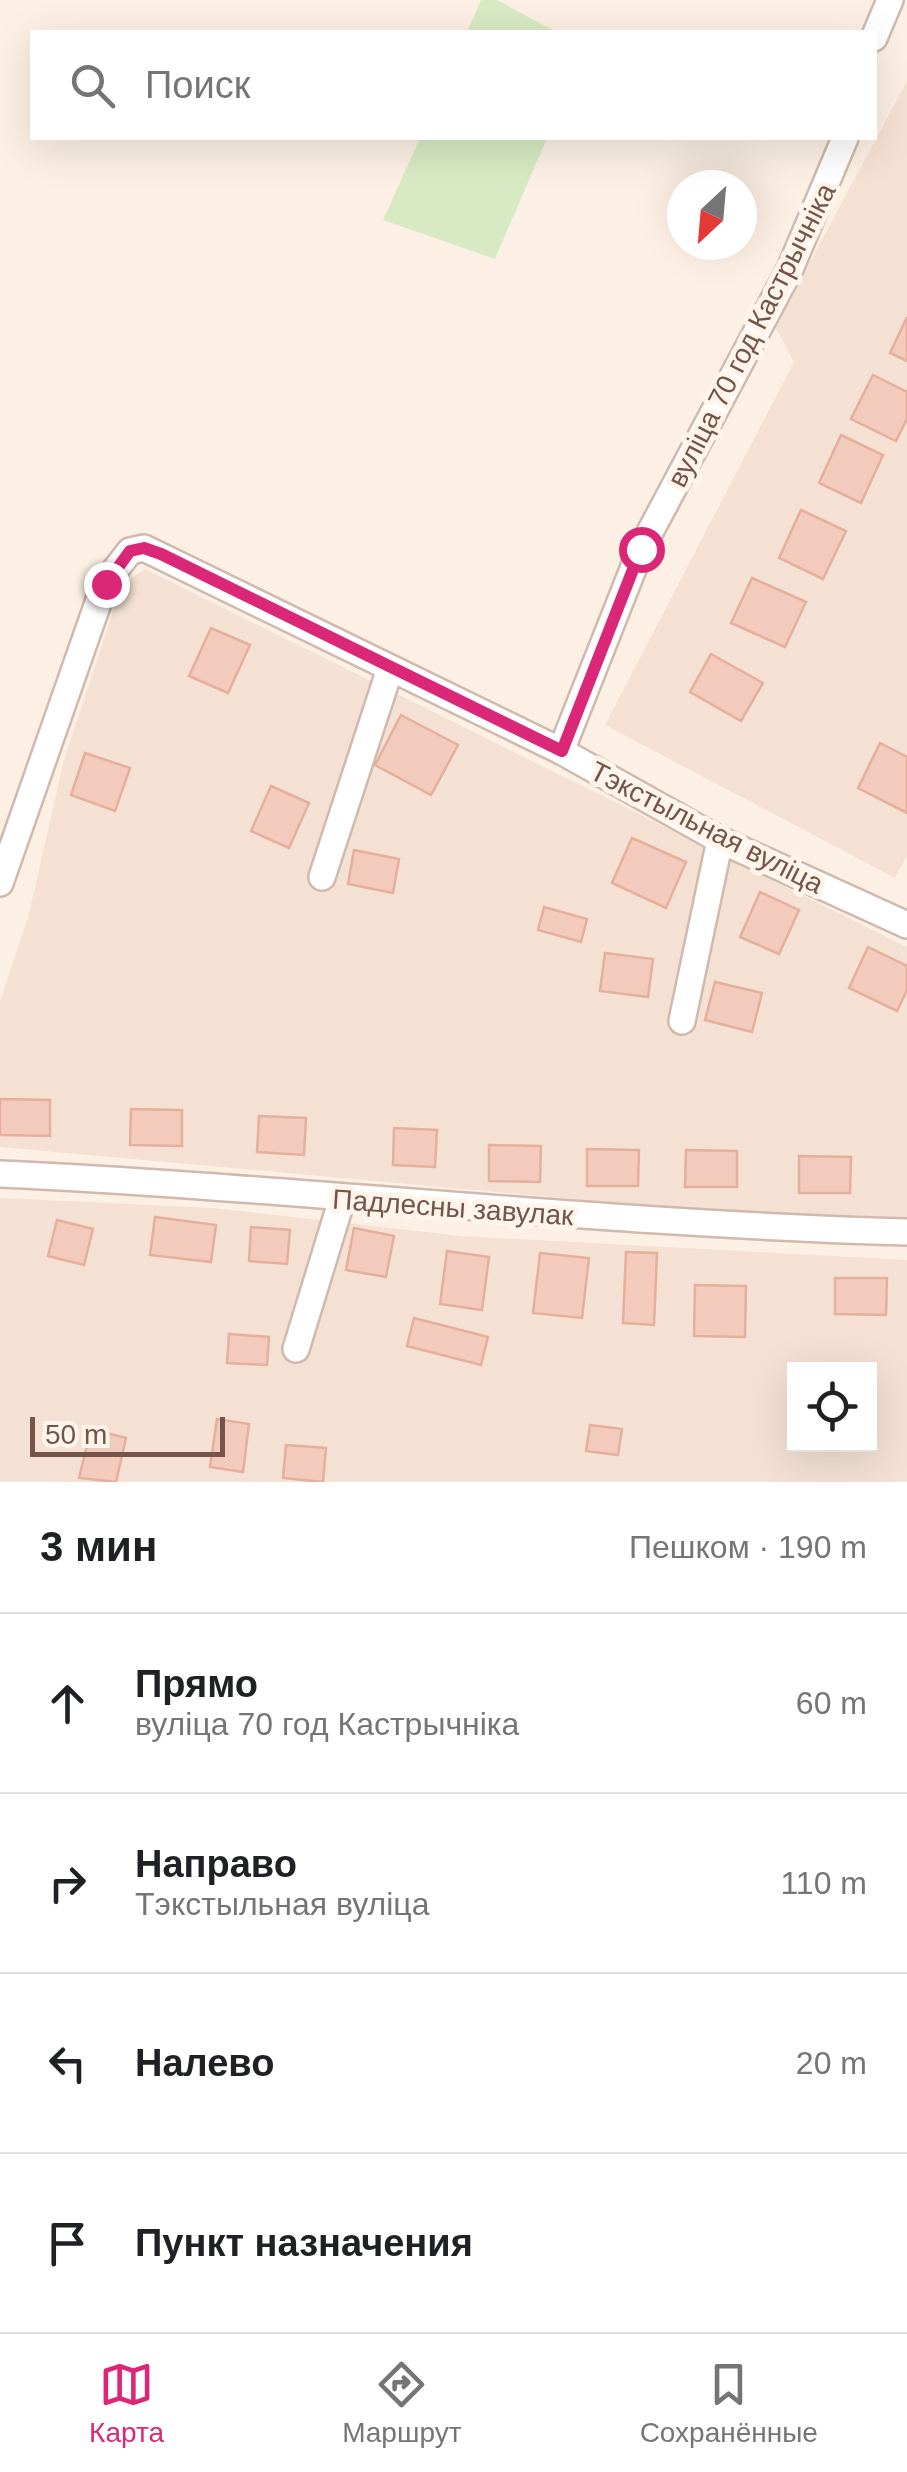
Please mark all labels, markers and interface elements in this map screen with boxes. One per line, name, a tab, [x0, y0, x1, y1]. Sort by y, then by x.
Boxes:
search box	[30, 30, 877, 140]
icon: search	[65, 58, 120, 113]
text: Поиск	[145, 64, 250, 106]
north arrow	[667, 170, 757, 260]
street label: вуліца 70 год Кастрычніка	[661, 178, 842, 492]
route start	[619, 527, 665, 573]
route end	[84, 562, 130, 608]
street label: Тэкстыльная вуліца	[585, 755, 829, 900]
street label: Падлесны завулак	[331, 1184, 575, 1231]
map controls	[787, 1362, 877, 1452]
button: locate	[787, 1362, 877, 1452]
scale bar	[30, 1412, 225, 1456]
text: 50 m	[45, 1419, 107, 1450]
text: 3 мин	[40, 1523, 157, 1570]
text: Пешком · 190 m	[629, 1529, 867, 1565]
text: Прямо	[135, 1663, 258, 1705]
icon: ahead	[40, 1676, 95, 1731]
text: 60 m	[796, 1685, 867, 1721]
text: вуліца 70 год Кастрычніка	[135, 1706, 519, 1742]
text: Направо	[135, 1843, 297, 1885]
icon: right	[40, 1856, 95, 1911]
text: 110 m	[780, 1865, 867, 1901]
text: Тэкстыльная вуліца	[135, 1886, 429, 1922]
icon: left	[40, 2036, 95, 2091]
text: Налево	[135, 2042, 274, 2084]
text: 20 m	[796, 2045, 867, 2081]
icon: arrive	[40, 2216, 95, 2271]
text: Пункт назначения	[135, 2222, 473, 2264]
tab: Карта	[89, 2357, 164, 2449]
tab: Маршрут	[342, 2357, 461, 2449]
tab: Сохранённые	[640, 2357, 818, 2449]

